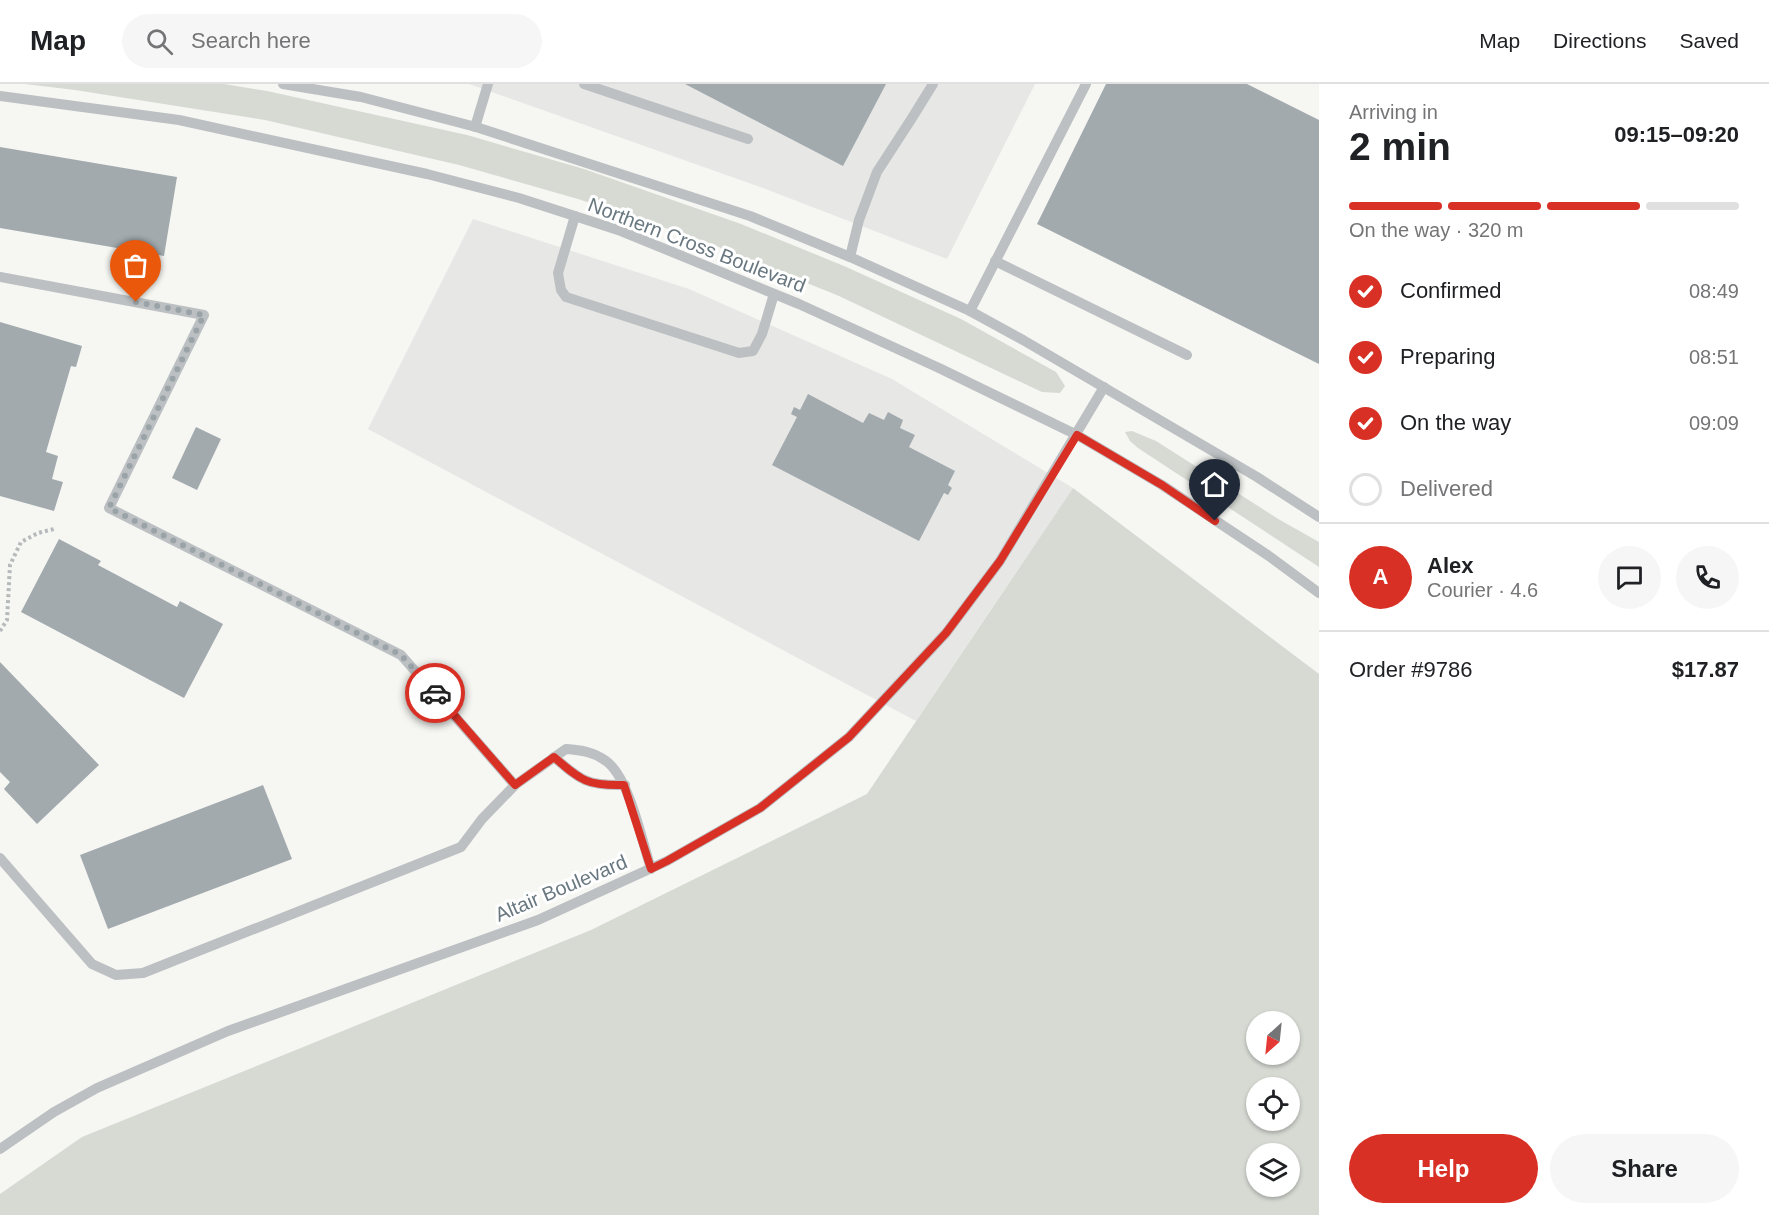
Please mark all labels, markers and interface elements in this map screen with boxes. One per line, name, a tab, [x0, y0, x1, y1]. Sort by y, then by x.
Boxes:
search box	[122, 14, 542, 68]
text: Map	[30, 25, 86, 56]
icon: search	[143, 25, 176, 58]
text: Search here	[191, 28, 311, 53]
text: Map	[1479, 29, 1520, 52]
text: Directions	[1553, 29, 1646, 52]
text: Saved	[1679, 29, 1739, 52]
text: Arriving in	[1349, 101, 1438, 123]
text: 09:15–09:20	[1614, 122, 1739, 147]
text: 2 min	[1349, 125, 1451, 168]
street label: Northern Cross Boulevard	[585, 193, 809, 297]
text: On the way · 320 m	[1349, 219, 1524, 241]
pin	[110, 240, 161, 302]
icon: bag	[119, 249, 152, 282]
icon: check	[1349, 275, 1382, 308]
text: Confirmed	[1400, 278, 1501, 303]
text: 08:49	[1689, 280, 1739, 302]
icon: check	[1349, 341, 1382, 374]
text: Preparing	[1400, 344, 1495, 369]
text: 08:51	[1689, 346, 1739, 368]
icon: check	[1349, 407, 1382, 440]
text: On the way	[1400, 410, 1511, 435]
text: 09:09	[1689, 412, 1739, 434]
pin	[1189, 459, 1240, 521]
icon: home	[1198, 468, 1231, 501]
text: Delivered	[1400, 476, 1493, 501]
button: chat	[1598, 546, 1661, 609]
button: phone	[1676, 546, 1739, 609]
text: Alex	[1427, 553, 1473, 578]
text: A	[1373, 564, 1388, 589]
text: Courier · 4.6	[1427, 579, 1538, 601]
text: Order #9786	[1349, 657, 1473, 682]
text: $17.87	[1672, 657, 1739, 682]
courier	[405, 663, 465, 723]
icon: car	[419, 677, 452, 710]
street label: Altair Boulevard	[492, 850, 630, 926]
north arrow	[1246, 1011, 1300, 1065]
map controls	[1246, 1011, 1300, 1197]
button: locate	[1246, 1077, 1300, 1131]
button: Help	[1349, 1134, 1538, 1203]
button: Share	[1550, 1134, 1739, 1203]
button: layers	[1246, 1143, 1300, 1197]

